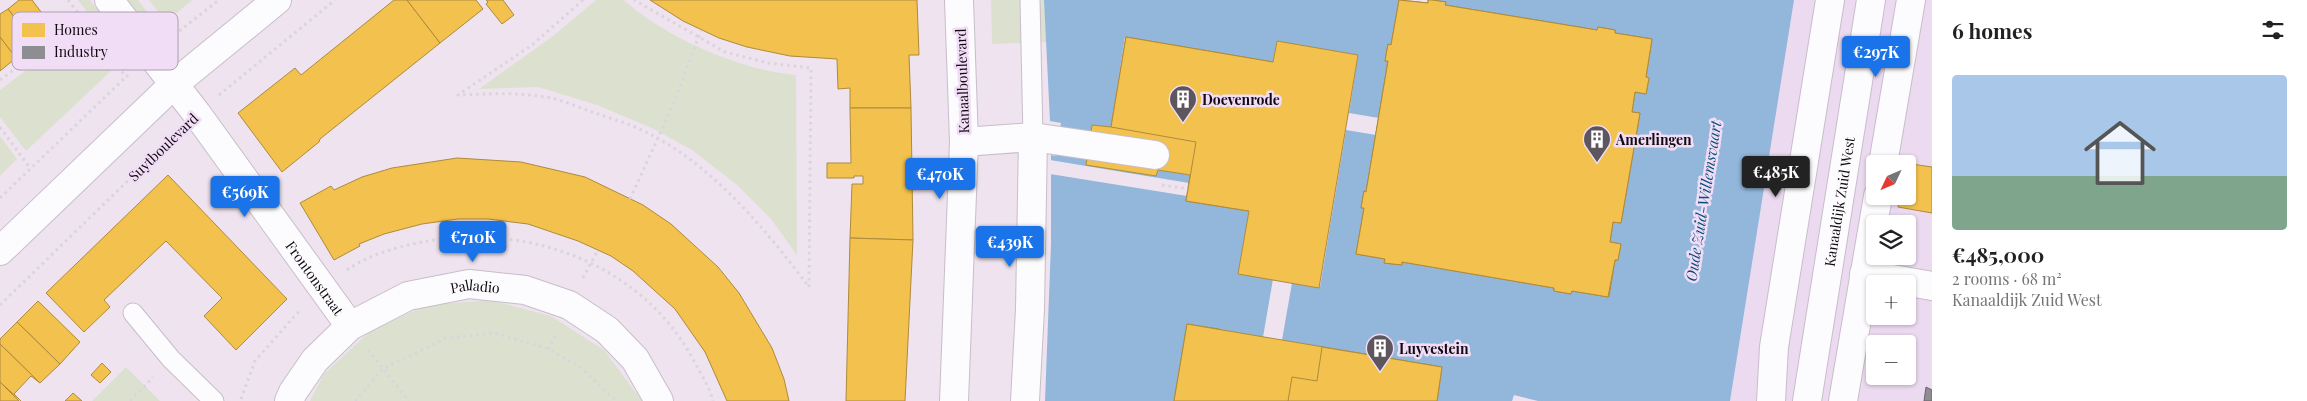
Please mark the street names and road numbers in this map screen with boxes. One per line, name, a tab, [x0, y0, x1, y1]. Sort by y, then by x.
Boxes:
street label: Kanaalboulevard	[951, 28, 973, 134]
street label: Suytboulevard	[124, 109, 202, 185]
street label: Kanaaldijk Zuid West	[1819, 134, 1859, 268]
street label: Frontonstraat	[282, 237, 349, 320]
street label: Palladio	[449, 275, 501, 297]

